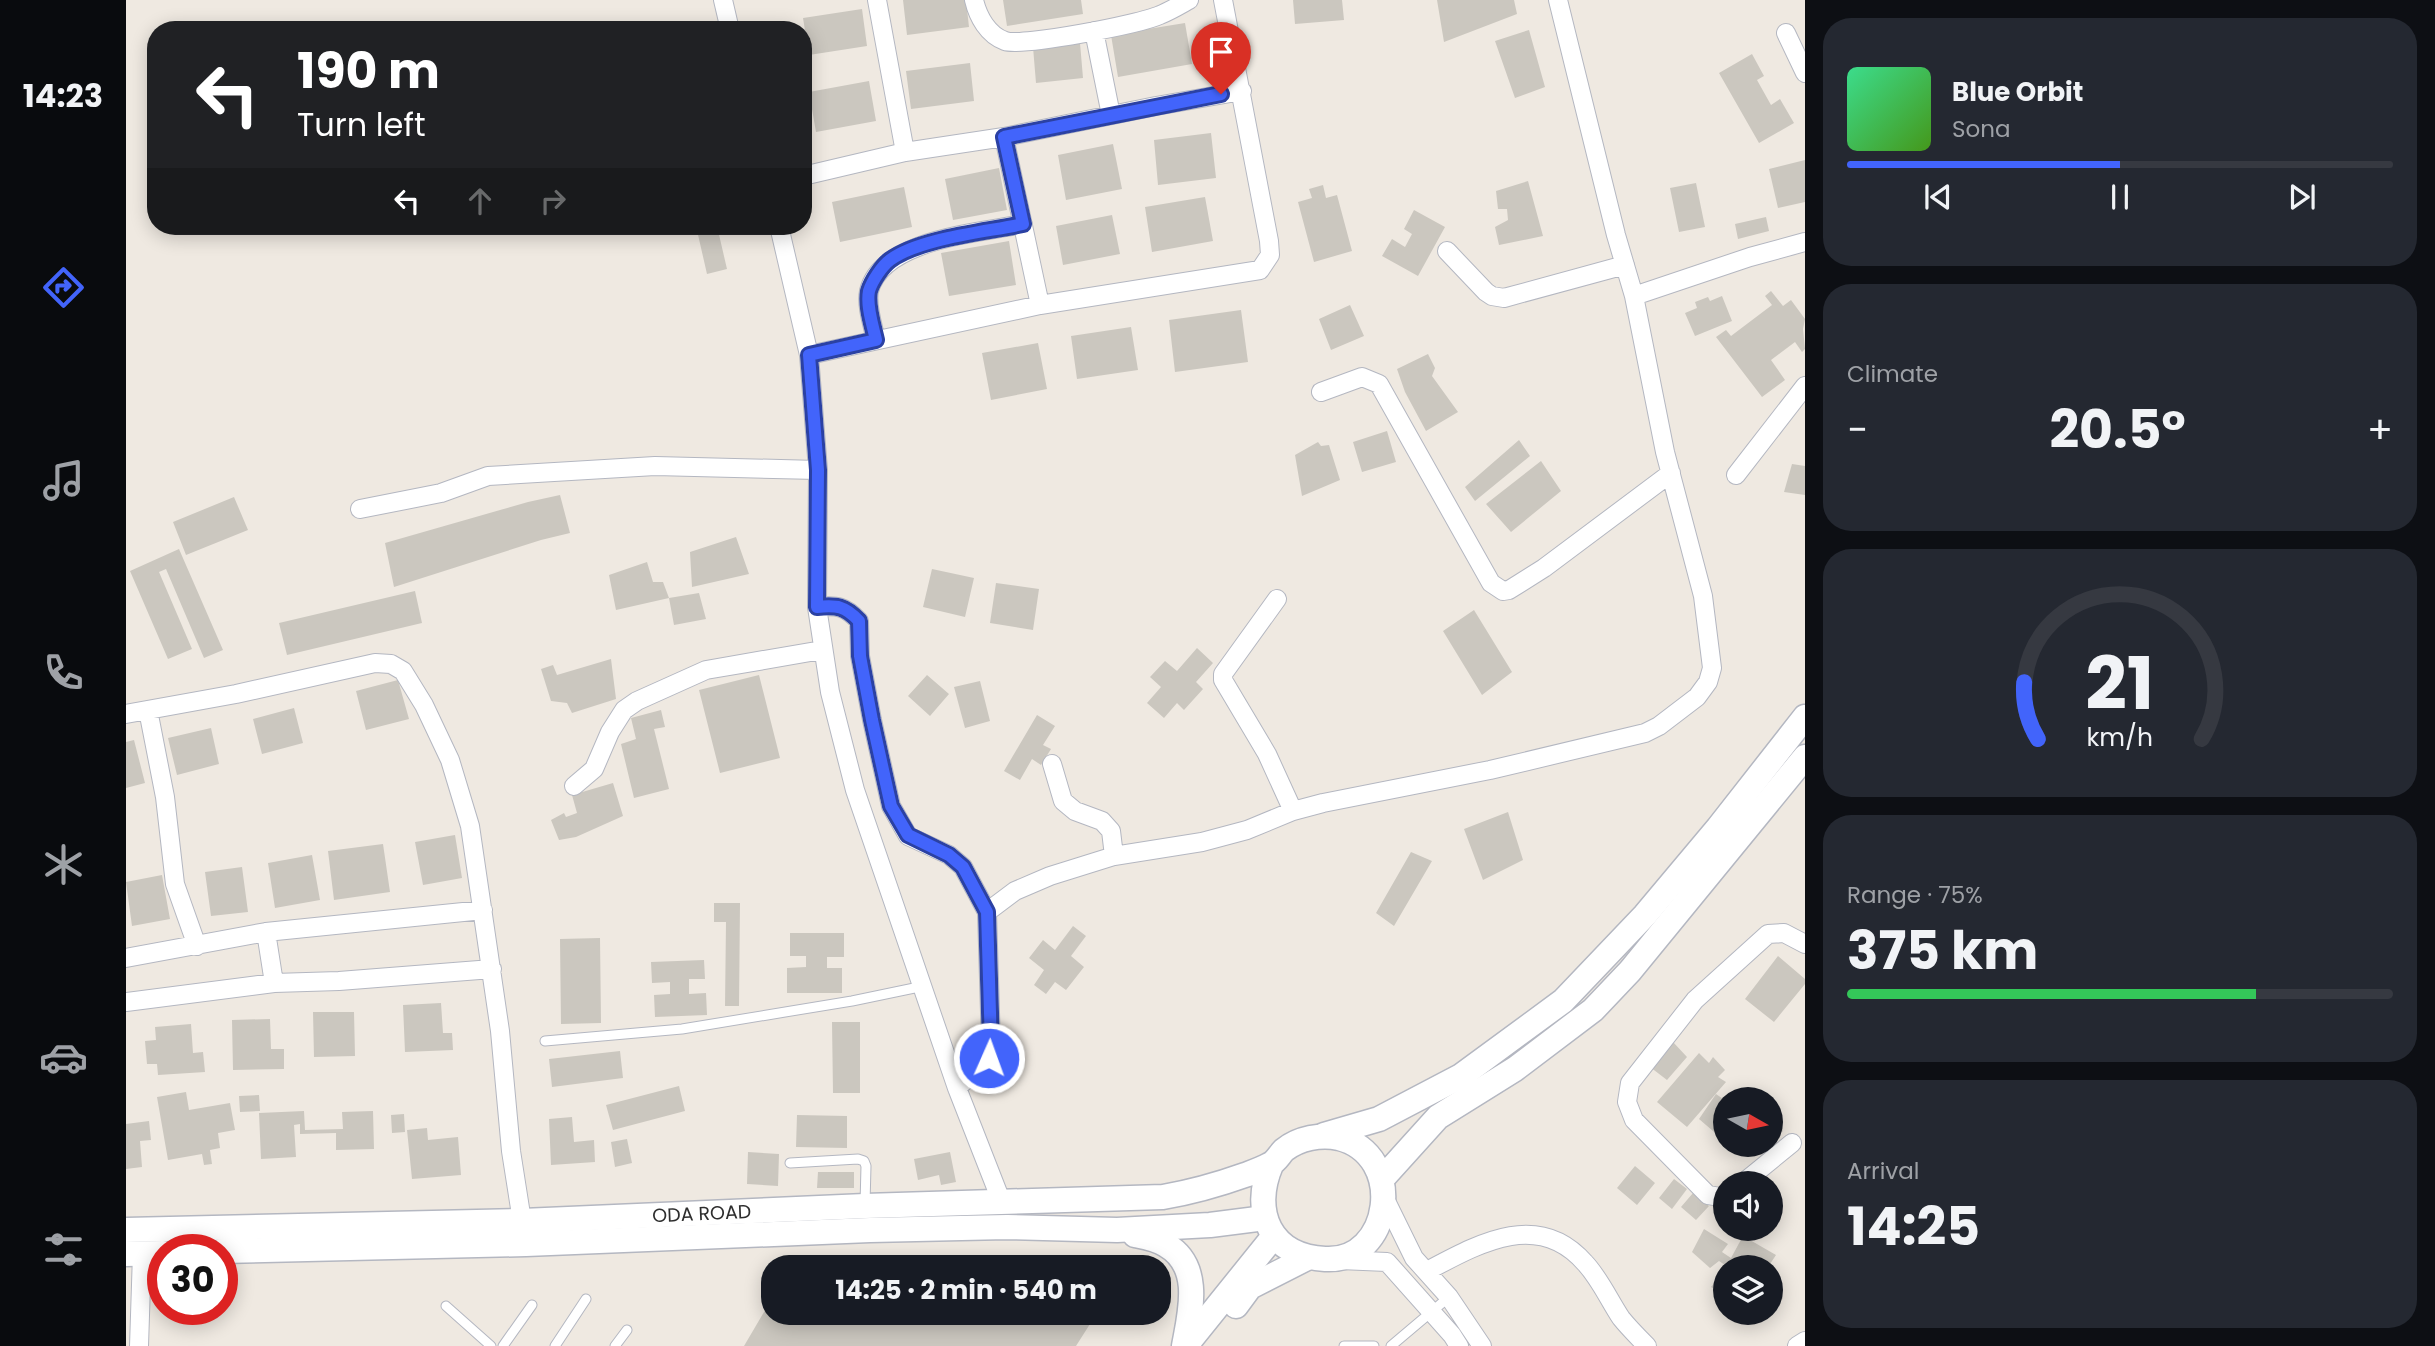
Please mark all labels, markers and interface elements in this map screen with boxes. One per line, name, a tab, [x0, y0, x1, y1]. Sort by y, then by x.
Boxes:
pin	[1191, 22, 1251, 94]
icon: arrive	[1202, 33, 1240, 71]
text: 190 m	[297, 37, 440, 105]
icon: left	[182, 49, 273, 140]
text: 14:23	[23, 73, 103, 118]
text: Blue Orbit	[1952, 74, 2083, 110]
text: Turn left	[297, 102, 426, 147]
text: Sona	[1952, 113, 2011, 145]
icon: previous	[1919, 178, 1957, 216]
icon: pause	[2101, 178, 2139, 216]
icon: next	[2283, 178, 2321, 216]
icon: left	[388, 182, 426, 220]
icon: ahead	[461, 182, 499, 220]
icon: right	[534, 182, 572, 220]
icon: directions	[39, 263, 88, 312]
text: Climate	[1847, 358, 1938, 390]
text: 20.5°	[2049, 393, 2186, 466]
text: −	[1847, 403, 1868, 456]
text: +	[2367, 403, 2393, 456]
icon: music	[39, 456, 88, 505]
text: 21	[2086, 633, 2154, 734]
icon: phone	[39, 648, 88, 697]
text: km/h	[2087, 720, 2153, 755]
icon: climate	[39, 840, 88, 889]
text: Range · 75%	[1847, 879, 1983, 911]
text: 375 km	[1847, 914, 2038, 987]
position arrow	[952, 1021, 1026, 1095]
icon: car	[39, 1033, 88, 1082]
north arrow	[1713, 1087, 1783, 1157]
map controls	[1713, 1087, 1783, 1325]
text: Arrival	[1847, 1155, 1919, 1187]
button: sound	[1713, 1171, 1783, 1241]
text: 14:25	[1847, 1190, 1980, 1263]
street label: ODA ROAD	[652, 1197, 752, 1229]
icon: filters	[39, 1225, 88, 1274]
speed limit sign: 30	[147, 1234, 238, 1325]
button: layers	[1713, 1255, 1783, 1325]
text: 14:25 · 2 min · 540 m	[835, 1272, 1097, 1308]

